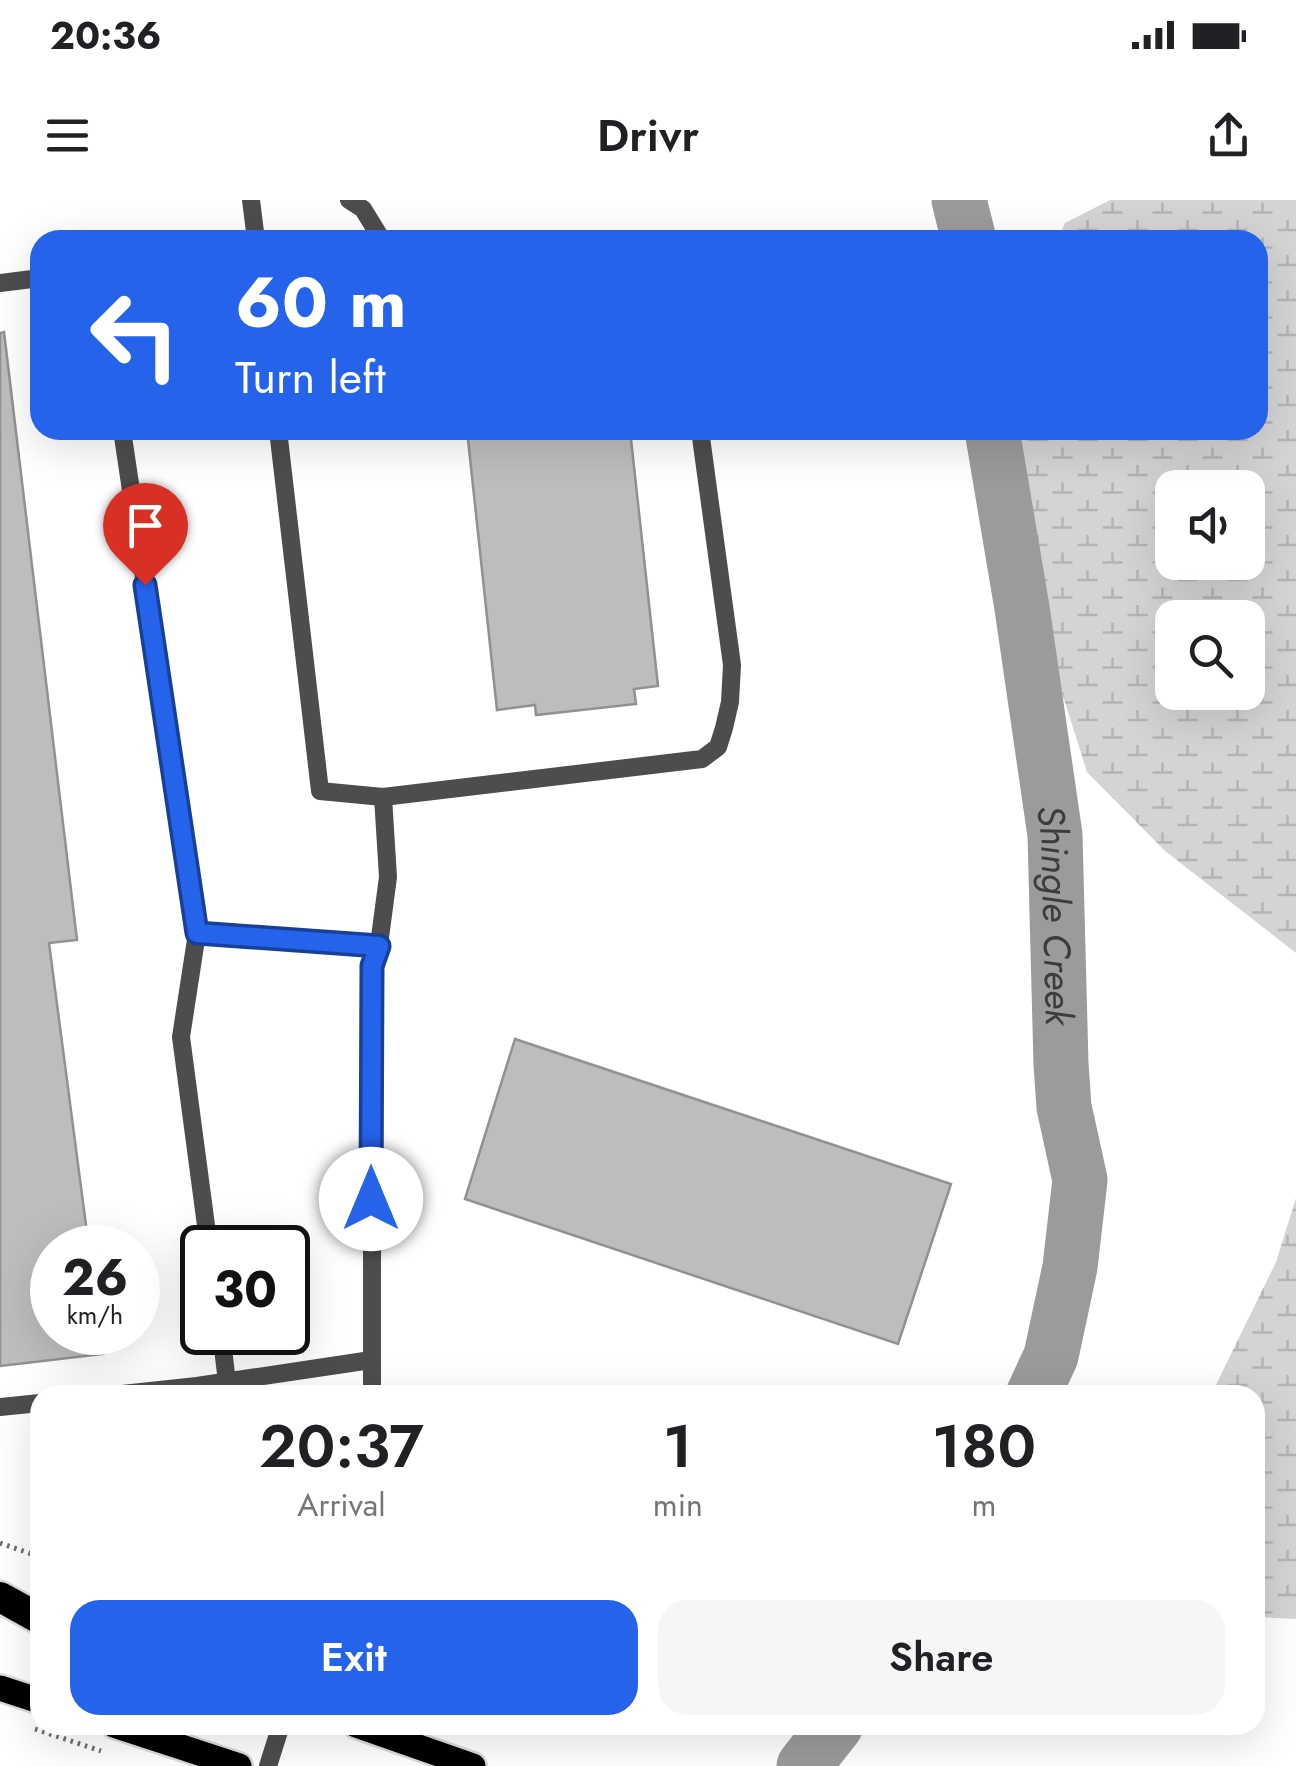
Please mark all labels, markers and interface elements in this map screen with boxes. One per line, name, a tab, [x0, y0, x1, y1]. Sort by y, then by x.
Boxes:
text: 20:36	[50, 8, 161, 63]
text: Drivr	[597, 103, 699, 168]
icon: menu	[40, 108, 95, 163]
icon: share	[1201, 108, 1256, 163]
text: 60 m	[235, 252, 407, 353]
icon: left	[70, 270, 200, 400]
text: Turn left	[235, 345, 386, 410]
map controls	[1155, 470, 1265, 710]
button: sound	[1155, 470, 1265, 580]
pin	[103, 483, 188, 586]
icon: arrive	[118, 498, 173, 553]
button: search	[1155, 600, 1265, 710]
water label: Shingle Creek	[1023, 801, 1088, 1028]
position arrow	[319, 1147, 423, 1251]
speed limit sign: 30	[180, 1225, 310, 1355]
text: 26	[62, 1241, 128, 1314]
text: km/h	[67, 1297, 123, 1333]
text: 20:37	[259, 1403, 424, 1490]
text: 1	[663, 1403, 693, 1490]
text: 180	[932, 1403, 1036, 1490]
text: Arrival	[297, 1482, 386, 1528]
text: min	[653, 1482, 703, 1528]
text: m	[971, 1482, 996, 1528]
button: Exit	[70, 1600, 638, 1715]
button: Share	[658, 1600, 1225, 1715]

